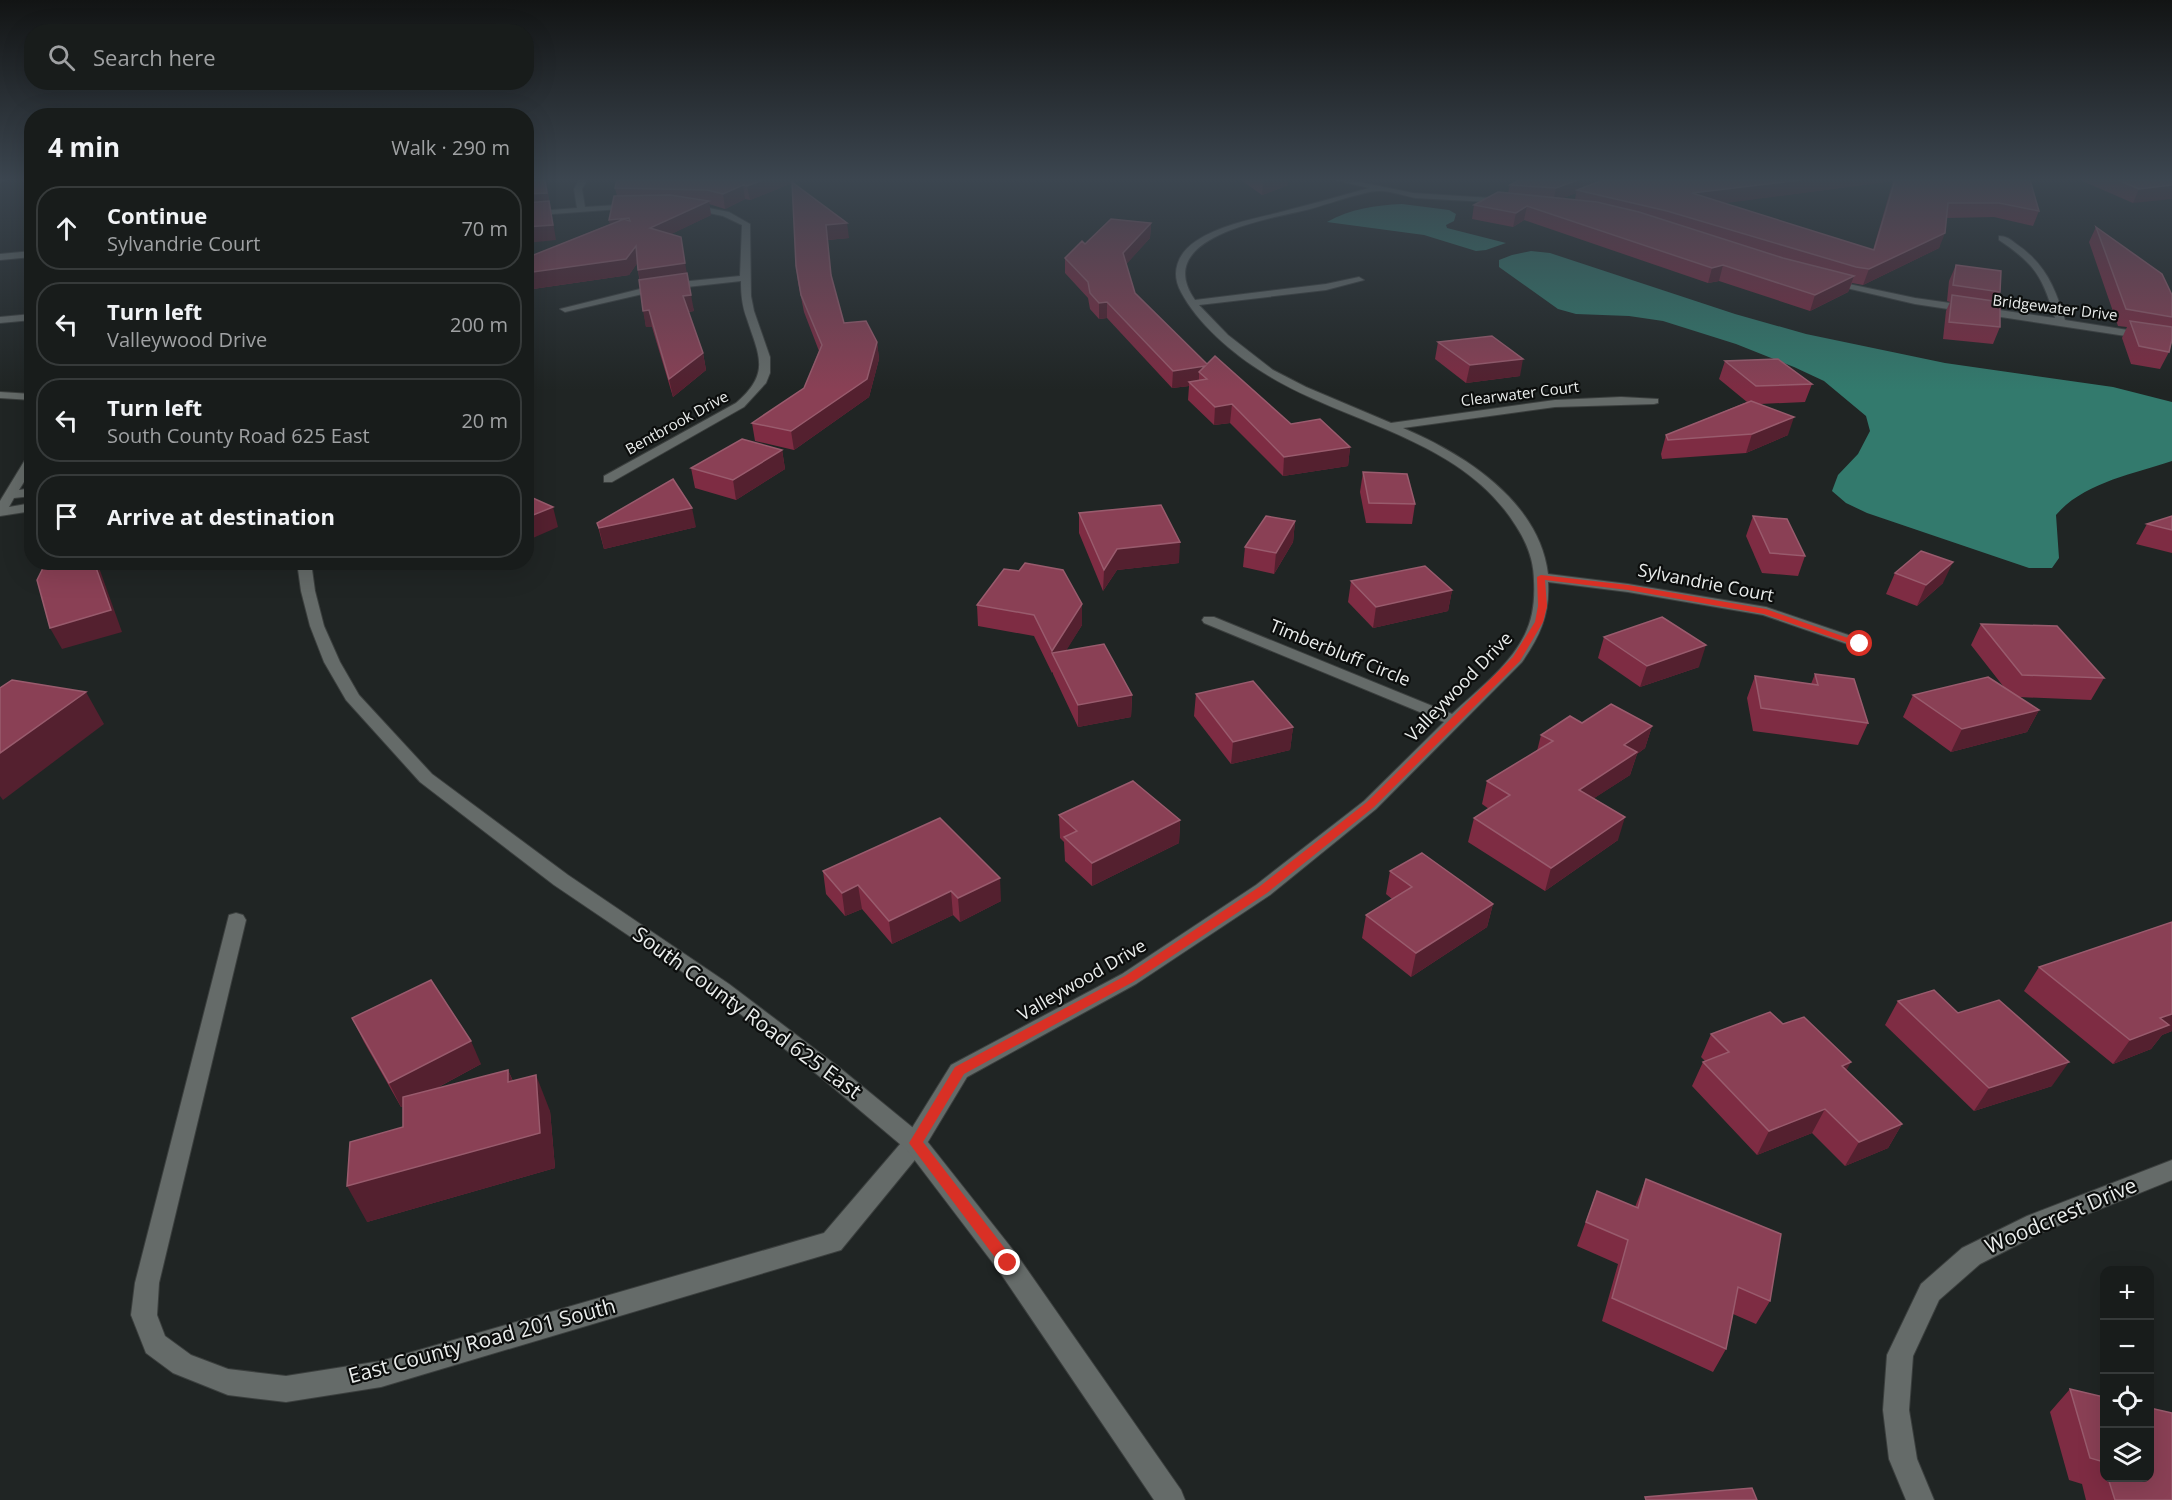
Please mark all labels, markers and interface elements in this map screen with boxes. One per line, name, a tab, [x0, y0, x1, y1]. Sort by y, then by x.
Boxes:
search box	[24, 24, 534, 90]
icon: search	[45, 41, 78, 74]
text: Search here	[93, 42, 216, 72]
text: 4 min	[48, 129, 120, 165]
text: Walk · 290 m	[391, 134, 510, 161]
text: Continue	[107, 200, 207, 230]
icon: ahead	[50, 212, 83, 245]
text: 70 m	[461, 215, 508, 242]
text: Sylvandrie Court	[107, 230, 261, 257]
street label: Bridgewater Drive	[1991, 289, 2119, 325]
text: Turn left	[107, 296, 202, 326]
icon: left	[50, 308, 83, 341]
text: 200 m	[450, 311, 508, 338]
text: Valleywood Drive	[107, 326, 267, 353]
street label: Clearwater Court	[1460, 376, 1580, 410]
street label: Bentbrook Drive	[622, 386, 731, 459]
text: Turn left	[107, 392, 202, 422]
icon: left	[50, 404, 83, 437]
text: 20 m	[461, 407, 508, 434]
text: South County Road 625 East	[107, 422, 370, 449]
icon: arrive	[50, 500, 83, 533]
text: Arrive at destination	[107, 501, 335, 531]
street label: Sylvandrie Court	[1636, 557, 1776, 607]
street label: Timberbluff Circle	[1267, 613, 1414, 691]
street label: Valleywood Drive	[1400, 626, 1517, 747]
route start	[1846, 630, 1872, 656]
street label: South County Road 625 East	[628, 920, 867, 1105]
street label: Valleywood Drive	[1013, 933, 1150, 1026]
street label: Woodcrest Drive	[1980, 1170, 2141, 1260]
route end	[994, 1249, 1020, 1275]
map controls	[2100, 1266, 2154, 1482]
button: +	[2100, 1266, 2154, 1320]
street label: East County Road 201 South	[345, 1291, 619, 1389]
button: −	[2100, 1320, 2154, 1374]
button: locate	[2100, 1374, 2154, 1428]
button: layers	[2100, 1428, 2154, 1482]

